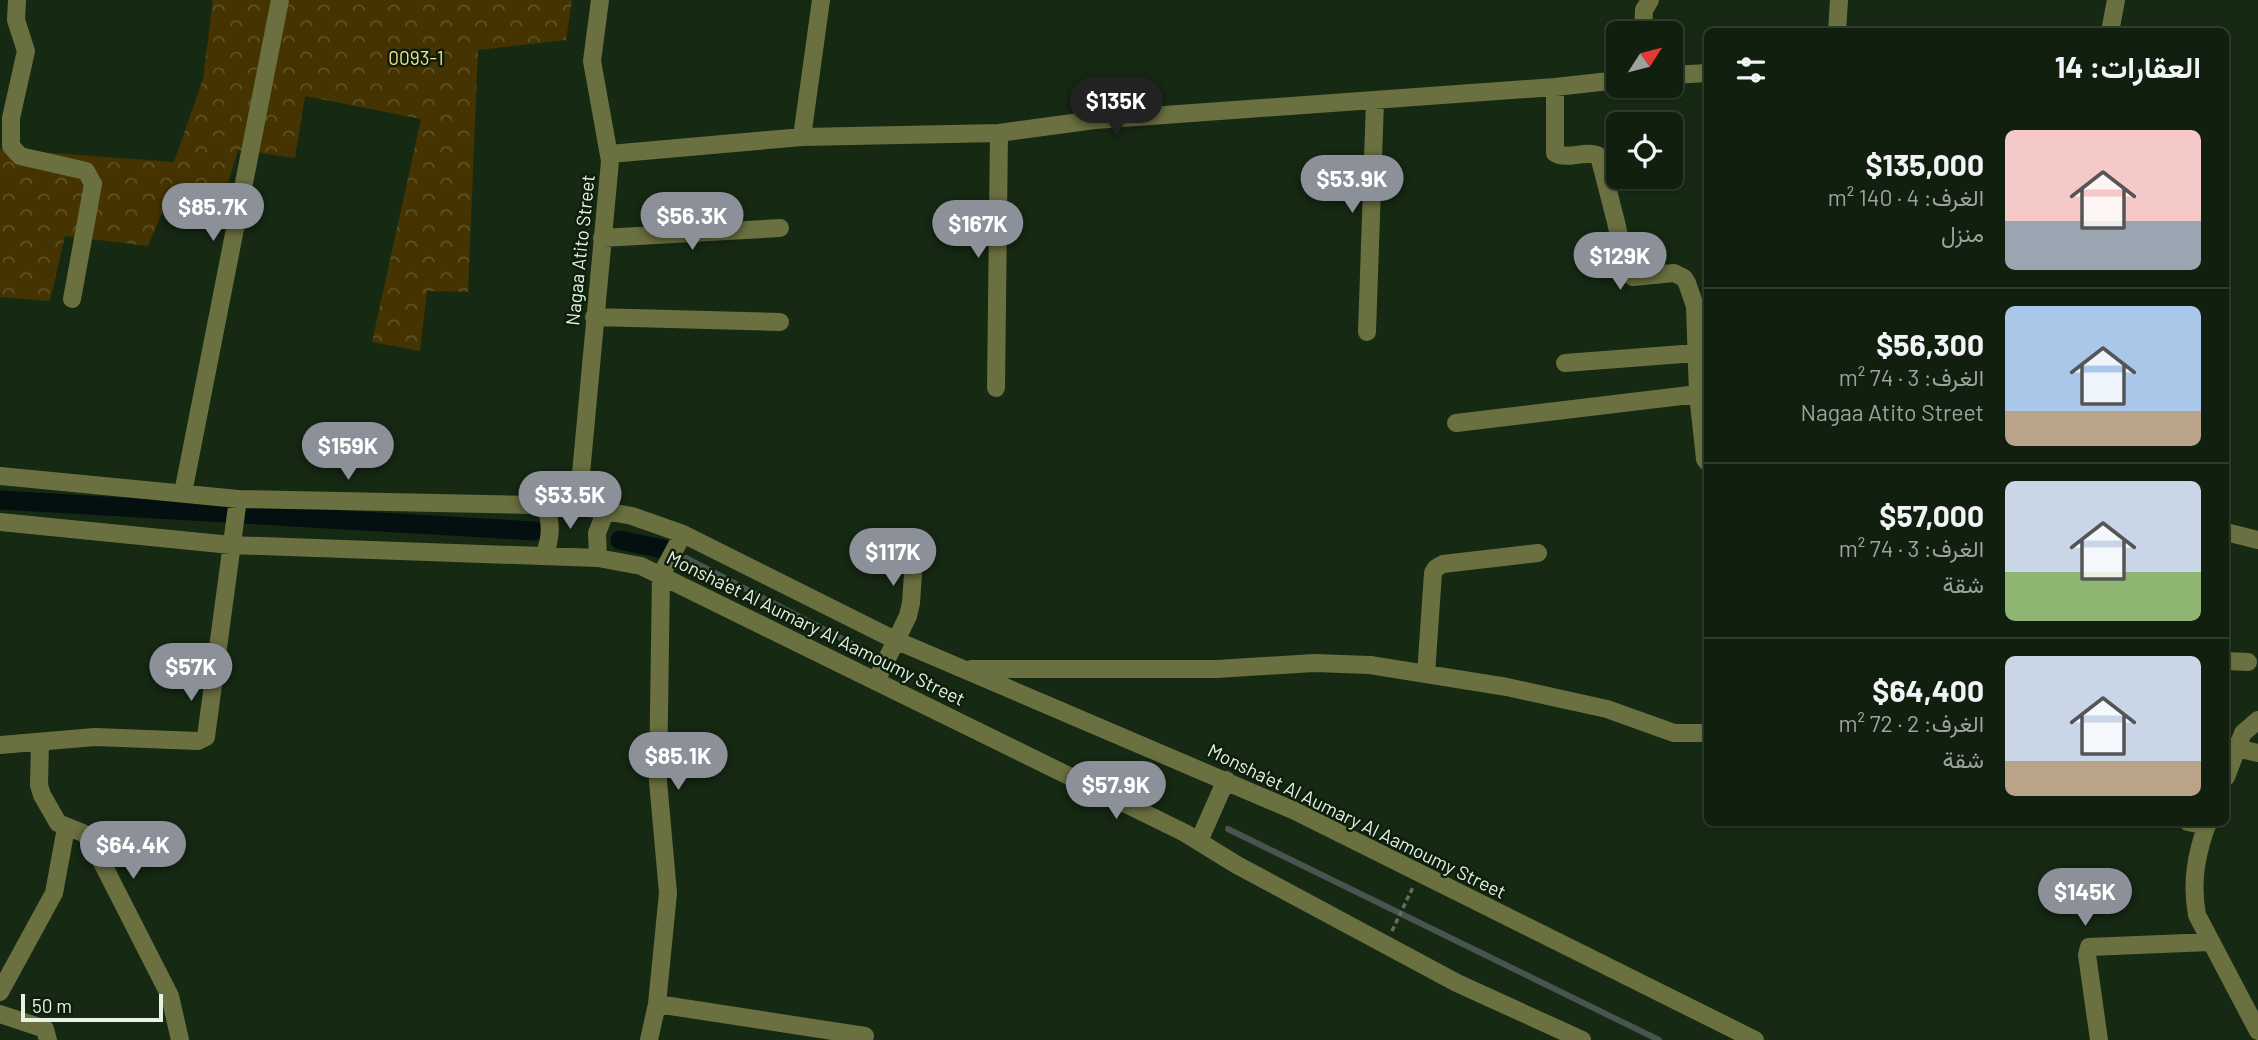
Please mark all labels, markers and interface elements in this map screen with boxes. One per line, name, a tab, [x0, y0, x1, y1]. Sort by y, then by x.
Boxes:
north arrow	[1606, 21, 1684, 98]
map controls	[1606, 21, 1683, 189]
park label: 0093-1	[388, 46, 444, 69]
text: العقارات: 14	[2055, 48, 2201, 84]
icon: filters	[1732, 51, 1770, 89]
pin: $135K	[1067, 78, 1165, 137]
text: $135K	[1086, 86, 1146, 114]
button: locate	[1606, 112, 1683, 189]
text: $135,000	[1865, 146, 1984, 182]
pin: $53.9K	[1295, 156, 1409, 215]
icon: home	[2061, 158, 2145, 242]
text: $53.9K	[1317, 164, 1387, 192]
street label: Nagaa Atito Street	[560, 173, 599, 327]
text: الغرف: 4 · 140 m²	[1828, 183, 1984, 211]
pin: $85.7K	[156, 184, 270, 243]
text: $85.7K	[178, 192, 248, 220]
pin: $56.3K	[635, 192, 749, 252]
text: $56.3K	[657, 201, 727, 229]
pin: $167K	[929, 201, 1027, 260]
text: $167K	[948, 209, 1008, 237]
text: منزل	[1941, 219, 1984, 247]
pin: $129K	[1571, 232, 1669, 292]
text: $129K	[1590, 241, 1650, 269]
text: $56,300	[1876, 326, 1984, 362]
icon: home	[2061, 334, 2145, 418]
text: الغرف: 3 · 74 m²	[1839, 363, 1984, 391]
text: Nagaa Atito Street	[1800, 398, 1984, 426]
pin: $159K	[299, 422, 397, 482]
text: $159K	[318, 431, 378, 459]
pin: $53.5K	[513, 472, 627, 531]
text: $53.5K	[535, 480, 605, 508]
text: $57,000	[1879, 497, 1984, 533]
icon: home	[2061, 509, 2145, 593]
pin: $117K	[844, 528, 942, 588]
text: الغرف: 3 · 74 m²	[1839, 534, 1984, 562]
text: $117K	[865, 537, 921, 565]
street label: Monsha'et Al Aumary Al Aamoumy Street	[663, 545, 969, 710]
text: شقة	[1942, 570, 1984, 598]
pin: $57K	[150, 644, 232, 703]
text: $57K	[165, 652, 217, 680]
text: $64,400	[1872, 672, 1984, 708]
icon: home	[2061, 684, 2145, 768]
text: الغرف: 2 · 72 m²	[1839, 709, 1984, 737]
pin: $85.1K	[621, 732, 735, 792]
street label: Monsha'et Al Aumary Al Aamoumy Street	[1204, 738, 1510, 903]
text: $85.1K	[645, 741, 711, 769]
text: شقة	[1942, 745, 1984, 773]
pin: $57.9K	[1059, 762, 1173, 821]
text: $57.9K	[1082, 770, 1150, 798]
pin: $64.4K	[76, 822, 190, 881]
text: $64.4K	[96, 830, 170, 858]
pin: $145K	[2036, 869, 2134, 928]
text: $145K	[2054, 877, 2116, 905]
scale bar	[21, 991, 163, 1023]
text: 50 m	[32, 994, 72, 1017]

